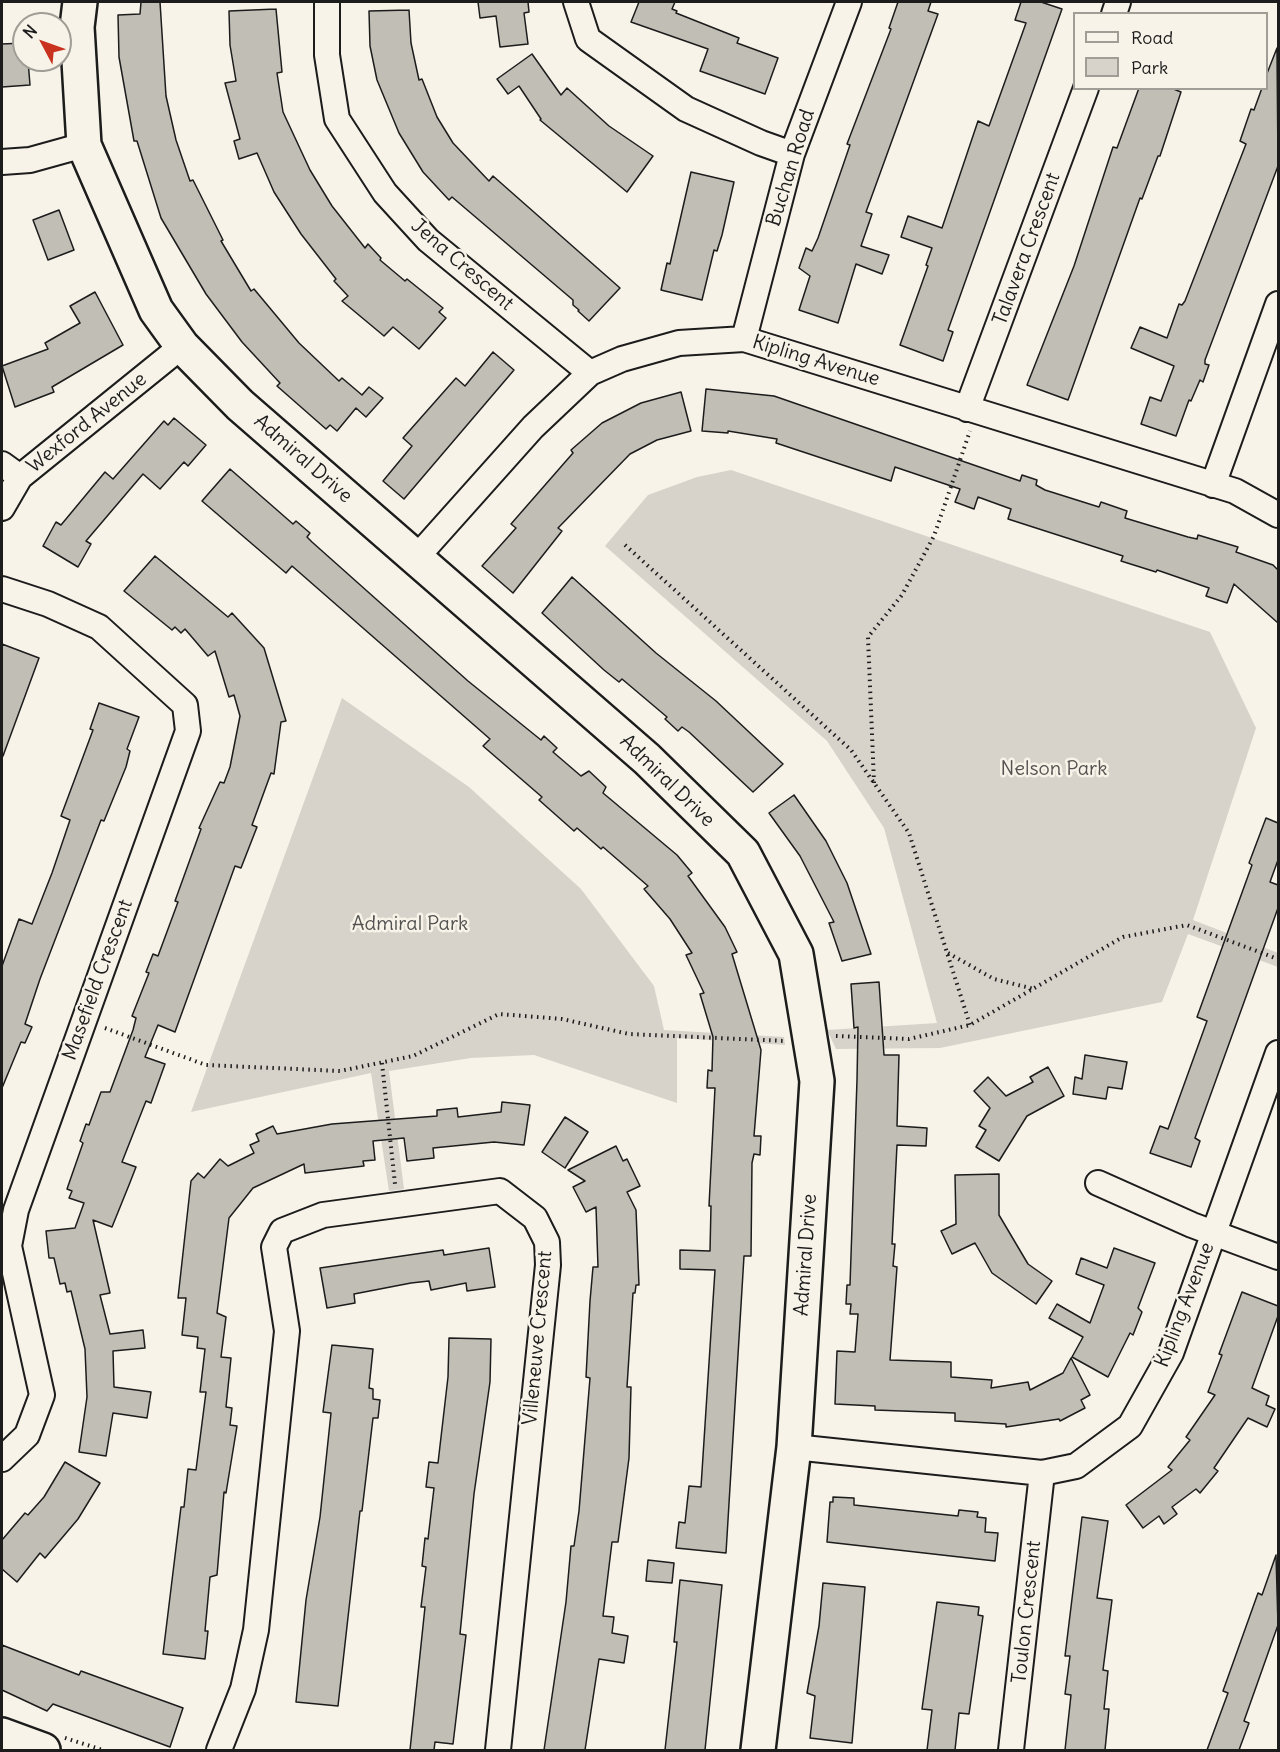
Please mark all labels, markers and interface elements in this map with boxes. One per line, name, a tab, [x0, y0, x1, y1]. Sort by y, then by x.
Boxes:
north arrow	[12, 12, 72, 72]
legend	[1073, 12, 1268, 90]
text: N	[19, 21, 41, 42]
text: Road	[1131, 26, 1173, 49]
text: Park	[1131, 56, 1168, 79]
street label: Buchan Road	[762, 107, 820, 229]
street label: Talavera Crescent	[988, 170, 1066, 328]
street label: Jena Crescent	[406, 214, 518, 316]
street label: Kipling Avenue	[749, 330, 883, 392]
street label: Wexford Avenue	[22, 367, 152, 479]
street label: Admiral Drive	[249, 410, 357, 508]
street label: Admiral Drive	[615, 730, 719, 832]
park label: Nelson Park	[1001, 757, 1107, 781]
street label: Masefield Crescent	[58, 896, 138, 1064]
park label: Admiral Park	[352, 912, 468, 936]
street label: Admiral Drive	[790, 1193, 822, 1317]
street label: Kipling Avenue	[1150, 1239, 1220, 1371]
street label: Villeneuve Crescent	[518, 1250, 558, 1426]
street label: Toulon Crescent	[1008, 1539, 1046, 1685]

